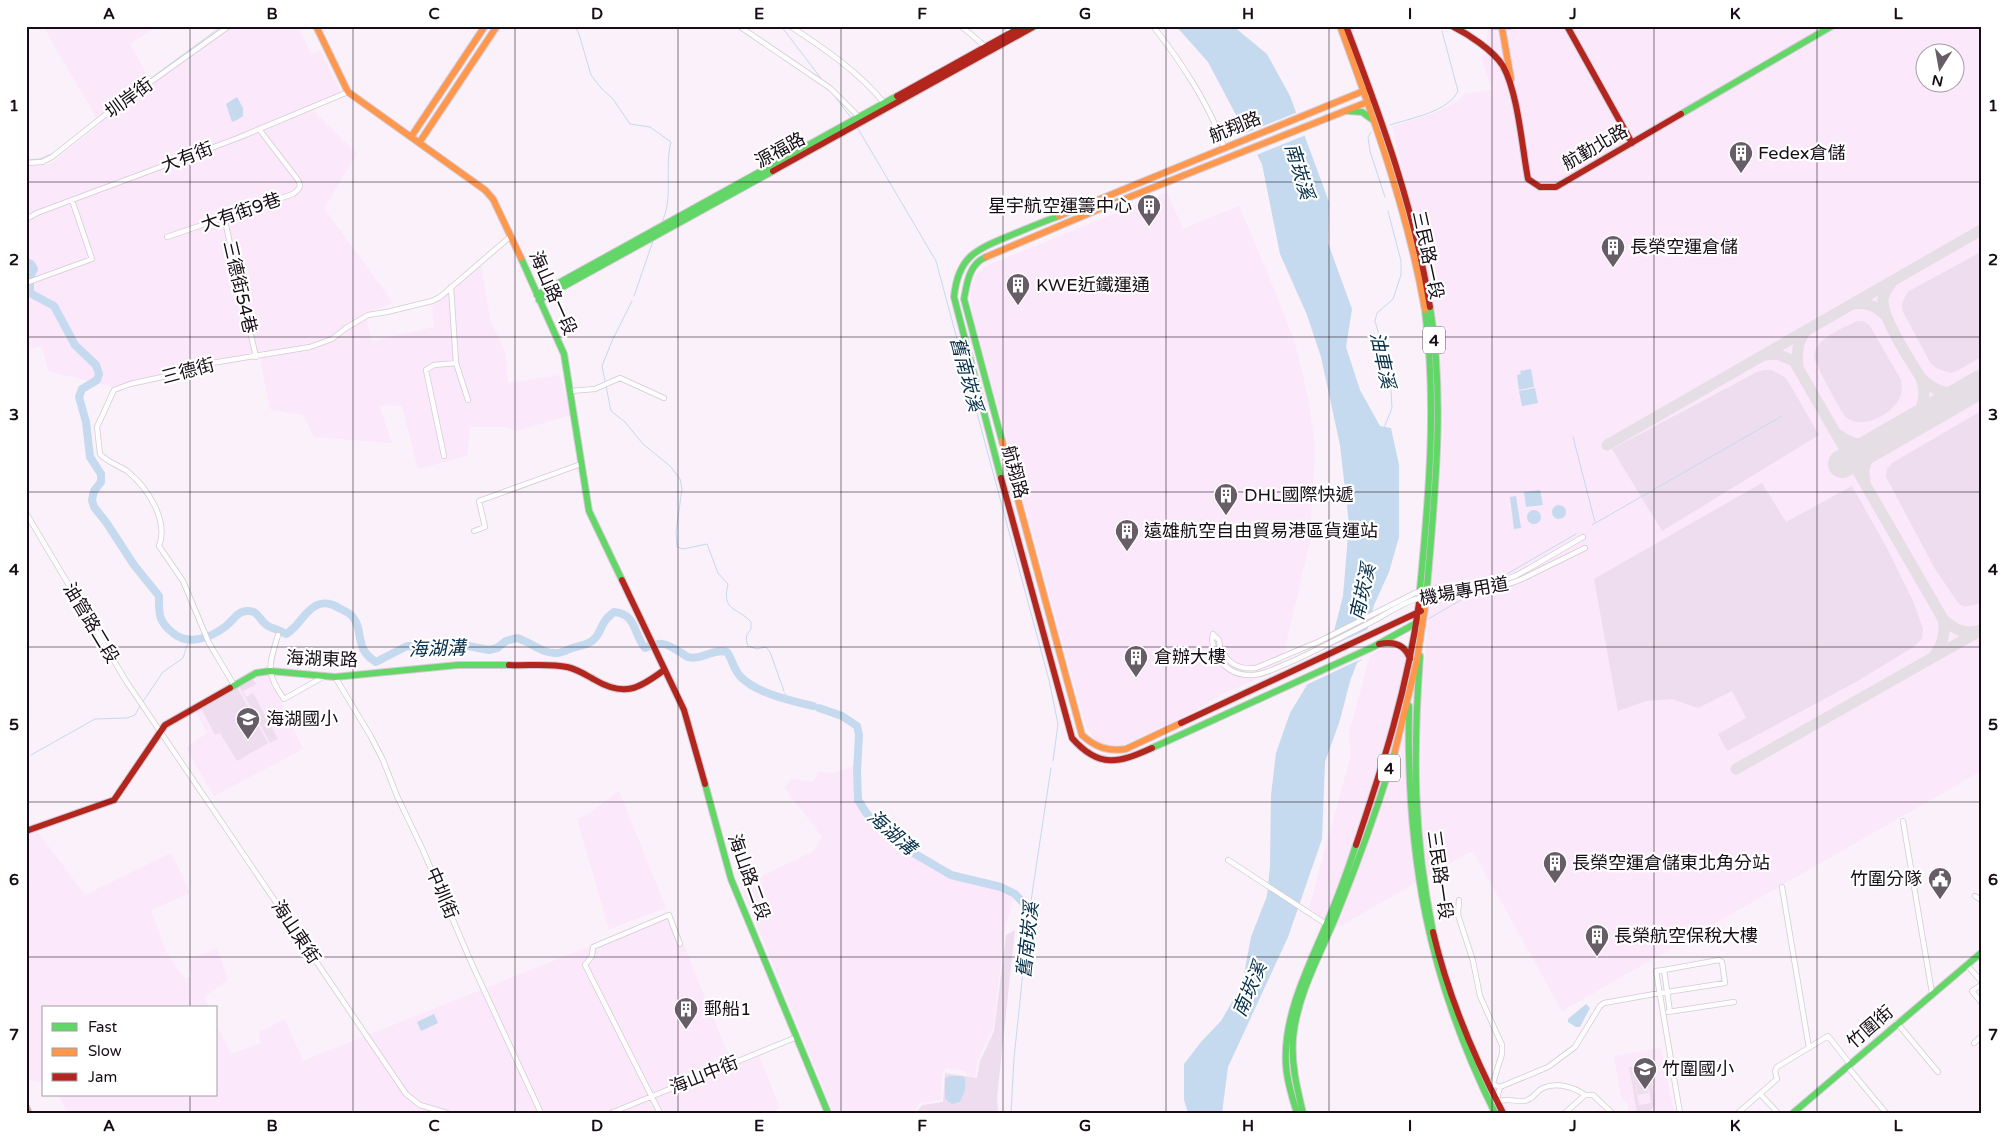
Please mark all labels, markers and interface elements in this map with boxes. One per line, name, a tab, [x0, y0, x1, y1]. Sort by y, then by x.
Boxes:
text: A	[103, 4, 115, 24]
text: B	[266, 4, 278, 24]
text: C	[428, 4, 440, 24]
text: D	[591, 4, 603, 24]
text: E	[754, 4, 764, 24]
text: F	[917, 4, 927, 24]
text: G	[1079, 4, 1091, 24]
text: H	[1242, 4, 1254, 24]
text: I	[1408, 4, 1412, 24]
text: J	[1568, 4, 1577, 24]
text: K	[1730, 4, 1741, 24]
text: L	[1893, 4, 1903, 24]
north arrow	[1914, 42, 1964, 92]
text: N	[1930, 71, 1945, 90]
street label: 圳岸街	[101, 73, 157, 123]
text: 1	[9, 96, 19, 116]
text: 1	[1988, 96, 1998, 116]
street label: 航翔路	[1206, 107, 1264, 147]
street label: 航勤北路	[1558, 119, 1632, 175]
street label: 源福路	[751, 127, 809, 173]
street label: 大有街	[158, 137, 216, 177]
building icon: Fedex倉儲	[1728, 140, 1754, 174]
water label: 南崁溪	[1280, 141, 1319, 205]
place label: Fedex倉儲	[1758, 142, 1846, 164]
street label: 大有街9巷	[198, 188, 284, 236]
building icon: 星宇航空運籌中心	[1136, 193, 1162, 227]
place label: 星宇航空運籌中心	[988, 195, 1132, 217]
street label: 三民路一段	[1408, 209, 1448, 301]
building icon: 長榮空運倉儲	[1600, 234, 1626, 268]
place label: 長榮空運倉儲	[1630, 236, 1738, 258]
street label: 三德街54巷	[219, 238, 261, 336]
street label: 海山路一段	[525, 247, 581, 339]
text: 2	[9, 250, 19, 270]
text: 2	[1988, 250, 1998, 270]
building icon: KWE近鐵運通	[1005, 272, 1031, 306]
place label: KWE近鐵運通	[1036, 274, 1150, 296]
road number: 4	[1423, 326, 1445, 354]
water label: 油車溪	[1365, 330, 1399, 393]
water label: 舊南崁溪	[946, 335, 987, 417]
street label: 三德街	[159, 353, 217, 389]
text: 3	[9, 405, 19, 425]
text: 3	[1988, 405, 1998, 425]
street label: 航翔路	[997, 443, 1033, 501]
building icon: DHL國際快遞	[1213, 482, 1239, 516]
place label: DHL國際快遞	[1244, 484, 1353, 506]
building icon: 遠雄航空自由貿易港區貨運站	[1114, 518, 1140, 552]
place label: 遠雄航空自由貿易港區貨運站	[1144, 520, 1378, 542]
water label: 南崁溪	[1346, 559, 1381, 622]
text: 4	[9, 560, 19, 580]
text: 4	[1988, 560, 1998, 580]
street label: 機場專用道	[1418, 572, 1510, 610]
street label: 油管路二段	[58, 579, 124, 667]
water label: 海湖溝	[408, 637, 469, 661]
building icon: 倉辦大樓	[1123, 644, 1149, 678]
place label: 倉辦大樓	[1154, 646, 1226, 668]
street label: 海湖東路	[286, 647, 358, 671]
school or university icon: 海湖國小	[235, 706, 261, 740]
place label: 海湖國小	[266, 708, 338, 730]
text: 5	[9, 715, 19, 735]
text: 5	[1988, 715, 1998, 735]
road number: 4	[1378, 754, 1400, 781]
water label: 海湖溝	[863, 806, 922, 862]
street label: 三民路一段	[1423, 829, 1457, 921]
street label: 海山路二段	[723, 831, 775, 923]
building icon: 長榮空運倉儲東北角分站	[1542, 850, 1568, 884]
place label: 長榮空運倉儲東北角分站	[1572, 852, 1770, 874]
street label: 中圳街	[421, 864, 463, 922]
public building icon: 竹圍分隊	[1927, 866, 1953, 900]
place label: 竹圍分隊	[1850, 868, 1922, 890]
text: 6	[9, 870, 19, 890]
text: 6	[1988, 870, 1998, 890]
street label: 海山東街	[267, 896, 325, 968]
water label: 舊南崁溪	[1013, 898, 1043, 979]
building icon: 長榮航空保稅大樓	[1584, 923, 1610, 957]
place label: 長榮航空保稅大樓	[1614, 925, 1758, 947]
water label: 南崁溪	[1229, 956, 1272, 1020]
building icon: 郵船1	[673, 996, 699, 1030]
place label: 郵船1	[704, 998, 751, 1020]
street label: 竹圍街	[1842, 1001, 1898, 1053]
legend	[42, 1006, 218, 1096]
text: Fast	[88, 1018, 118, 1036]
text: 7	[9, 1025, 19, 1045]
text: 7	[1988, 1025, 1998, 1045]
text: Slow	[88, 1042, 122, 1060]
street label: 海山中街	[667, 1051, 741, 1099]
school or university icon: 竹圍國小	[1632, 1056, 1658, 1090]
place label: 竹圍國小	[1662, 1058, 1734, 1080]
text: Jam	[88, 1068, 117, 1086]
text: A	[103, 1116, 115, 1136]
text: B	[266, 1116, 278, 1136]
text: C	[428, 1116, 440, 1136]
text: D	[591, 1116, 603, 1136]
text: E	[754, 1116, 764, 1136]
text: F	[917, 1116, 927, 1136]
text: G	[1079, 1116, 1091, 1136]
text: H	[1242, 1116, 1254, 1136]
text: I	[1408, 1116, 1412, 1136]
text: J	[1568, 1116, 1577, 1136]
text: K	[1730, 1116, 1741, 1136]
text: L	[1893, 1116, 1903, 1136]

